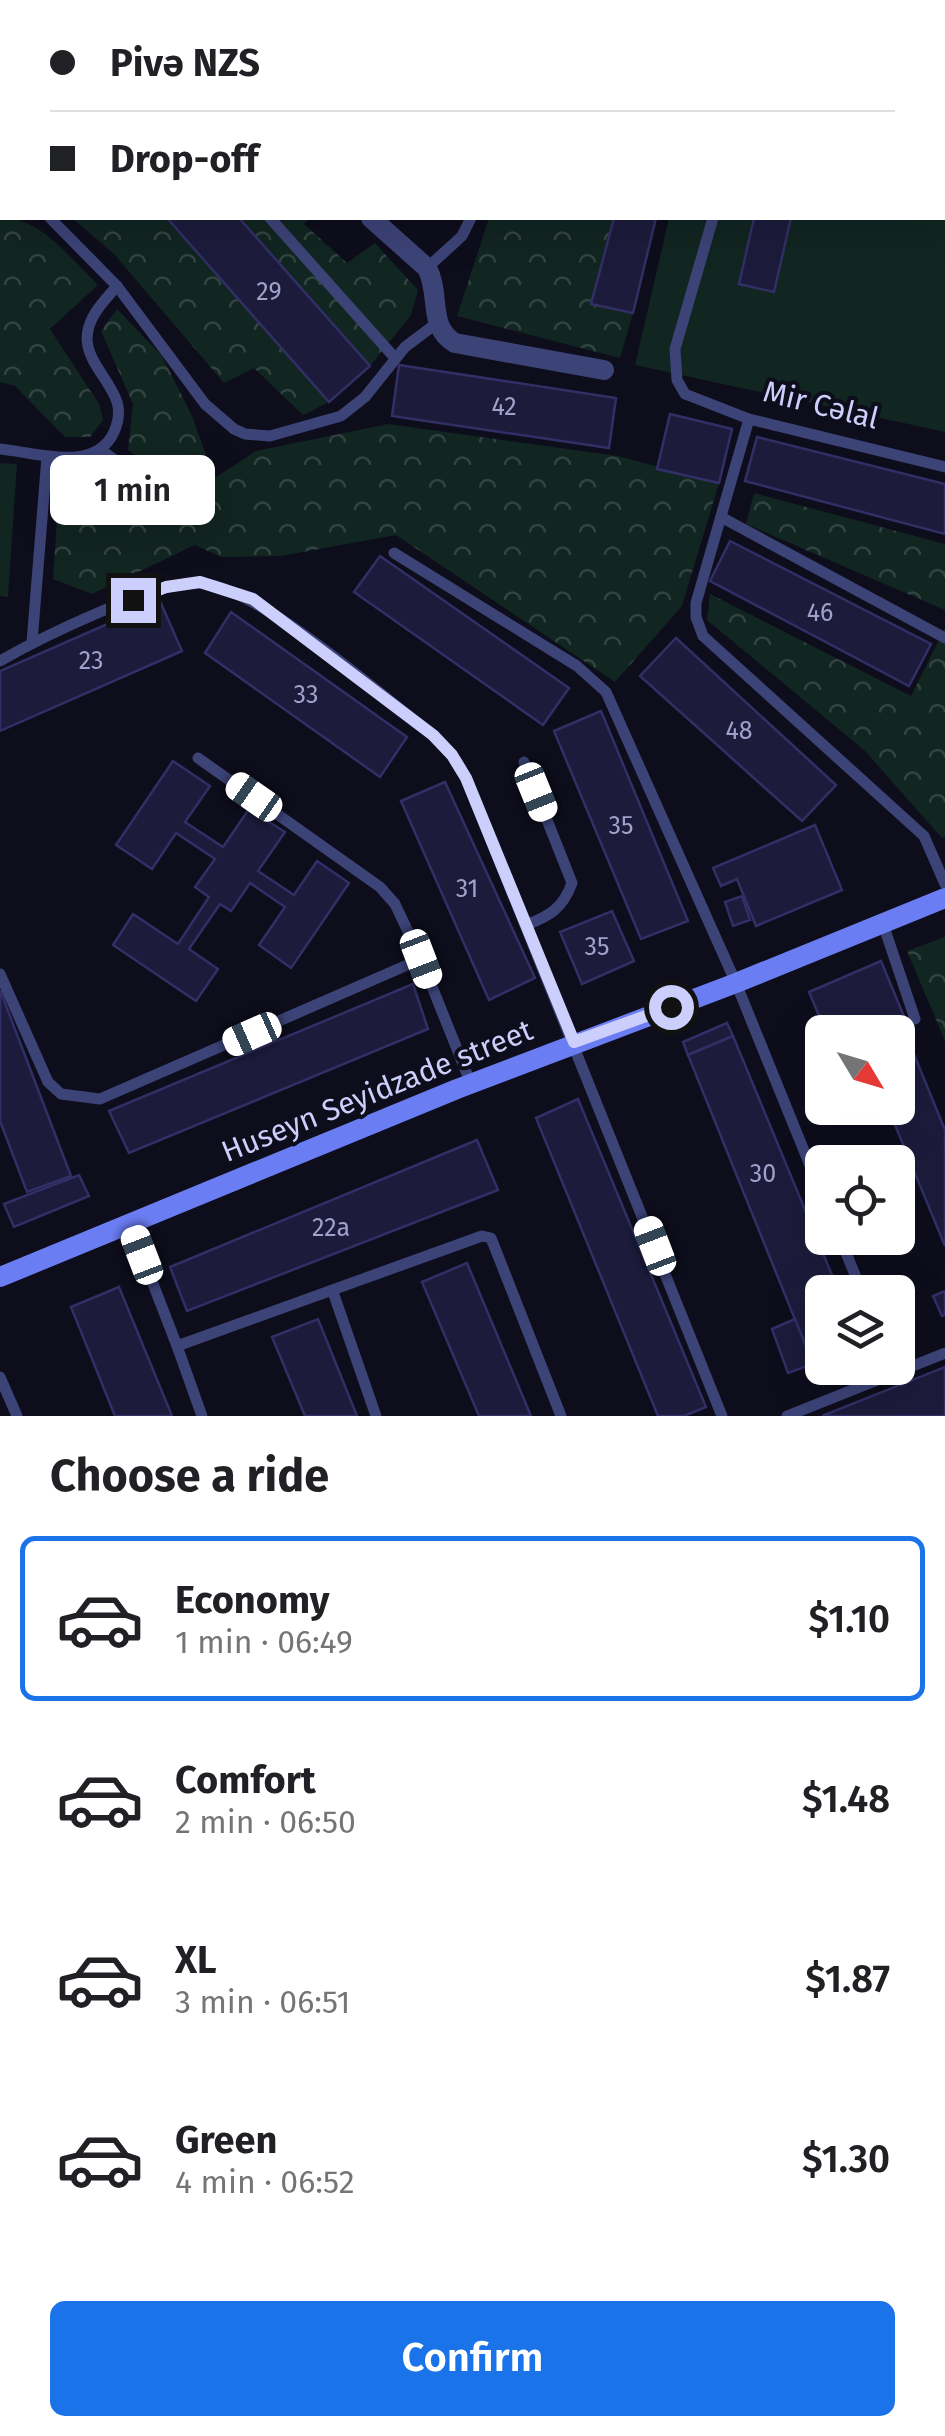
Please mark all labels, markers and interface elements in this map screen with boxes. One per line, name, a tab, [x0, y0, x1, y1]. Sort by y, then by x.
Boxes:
text: Pivə NZS	[110, 40, 260, 86]
text: Drop-off	[110, 136, 258, 182]
house number: 29	[256, 277, 282, 307]
street label: Mir Cəlal	[760, 373, 883, 437]
house number: 42	[491, 392, 517, 422]
callout: 1 min	[51, 455, 216, 525]
text: 1 min	[94, 471, 171, 509]
route end	[111, 578, 156, 623]
house number: 46	[807, 598, 833, 628]
house number: 23	[79, 646, 103, 676]
house number: 33	[294, 680, 318, 710]
house number: 48	[725, 716, 753, 746]
car	[511, 759, 561, 825]
car	[221, 768, 287, 826]
house number: 35	[608, 811, 634, 841]
house number: 31	[456, 874, 478, 904]
car	[396, 926, 446, 992]
house number: 35	[584, 932, 610, 962]
route start	[649, 985, 694, 1030]
car	[218, 1008, 286, 1060]
street label: Huseyn Seyidzade street	[216, 1012, 538, 1170]
north arrow	[805, 1015, 915, 1125]
map controls	[805, 1015, 915, 1385]
button: locate	[805, 1145, 915, 1255]
house number: 30	[750, 1159, 776, 1189]
house number: 22a	[312, 1213, 350, 1243]
car	[630, 1213, 680, 1279]
car	[117, 1222, 167, 1288]
button: layers	[805, 1275, 915, 1385]
text: Choose a ride	[50, 1449, 329, 1503]
icon: car	[55, 1574, 145, 1664]
text: Economy	[175, 1577, 330, 1623]
text: $1.10	[809, 1596, 890, 1642]
text: 1 min · 06:49	[175, 1623, 353, 1661]
icon: car	[55, 1754, 145, 1844]
text: Comfort	[175, 1757, 316, 1803]
text: $1.48	[802, 1776, 890, 1822]
text: 2 min · 06:50	[175, 1803, 356, 1841]
icon: car	[55, 1934, 145, 2024]
text: XL	[175, 1937, 217, 1983]
text: $1.87	[805, 1956, 890, 2002]
text: 3 min · 06:51	[175, 1983, 350, 2021]
icon: car	[55, 2114, 145, 2204]
text: Green	[175, 2117, 278, 2163]
text: $1.30	[802, 2136, 890, 2182]
text: 4 min · 06:52	[175, 2163, 355, 2201]
button: Confirm	[50, 2301, 895, 2416]

